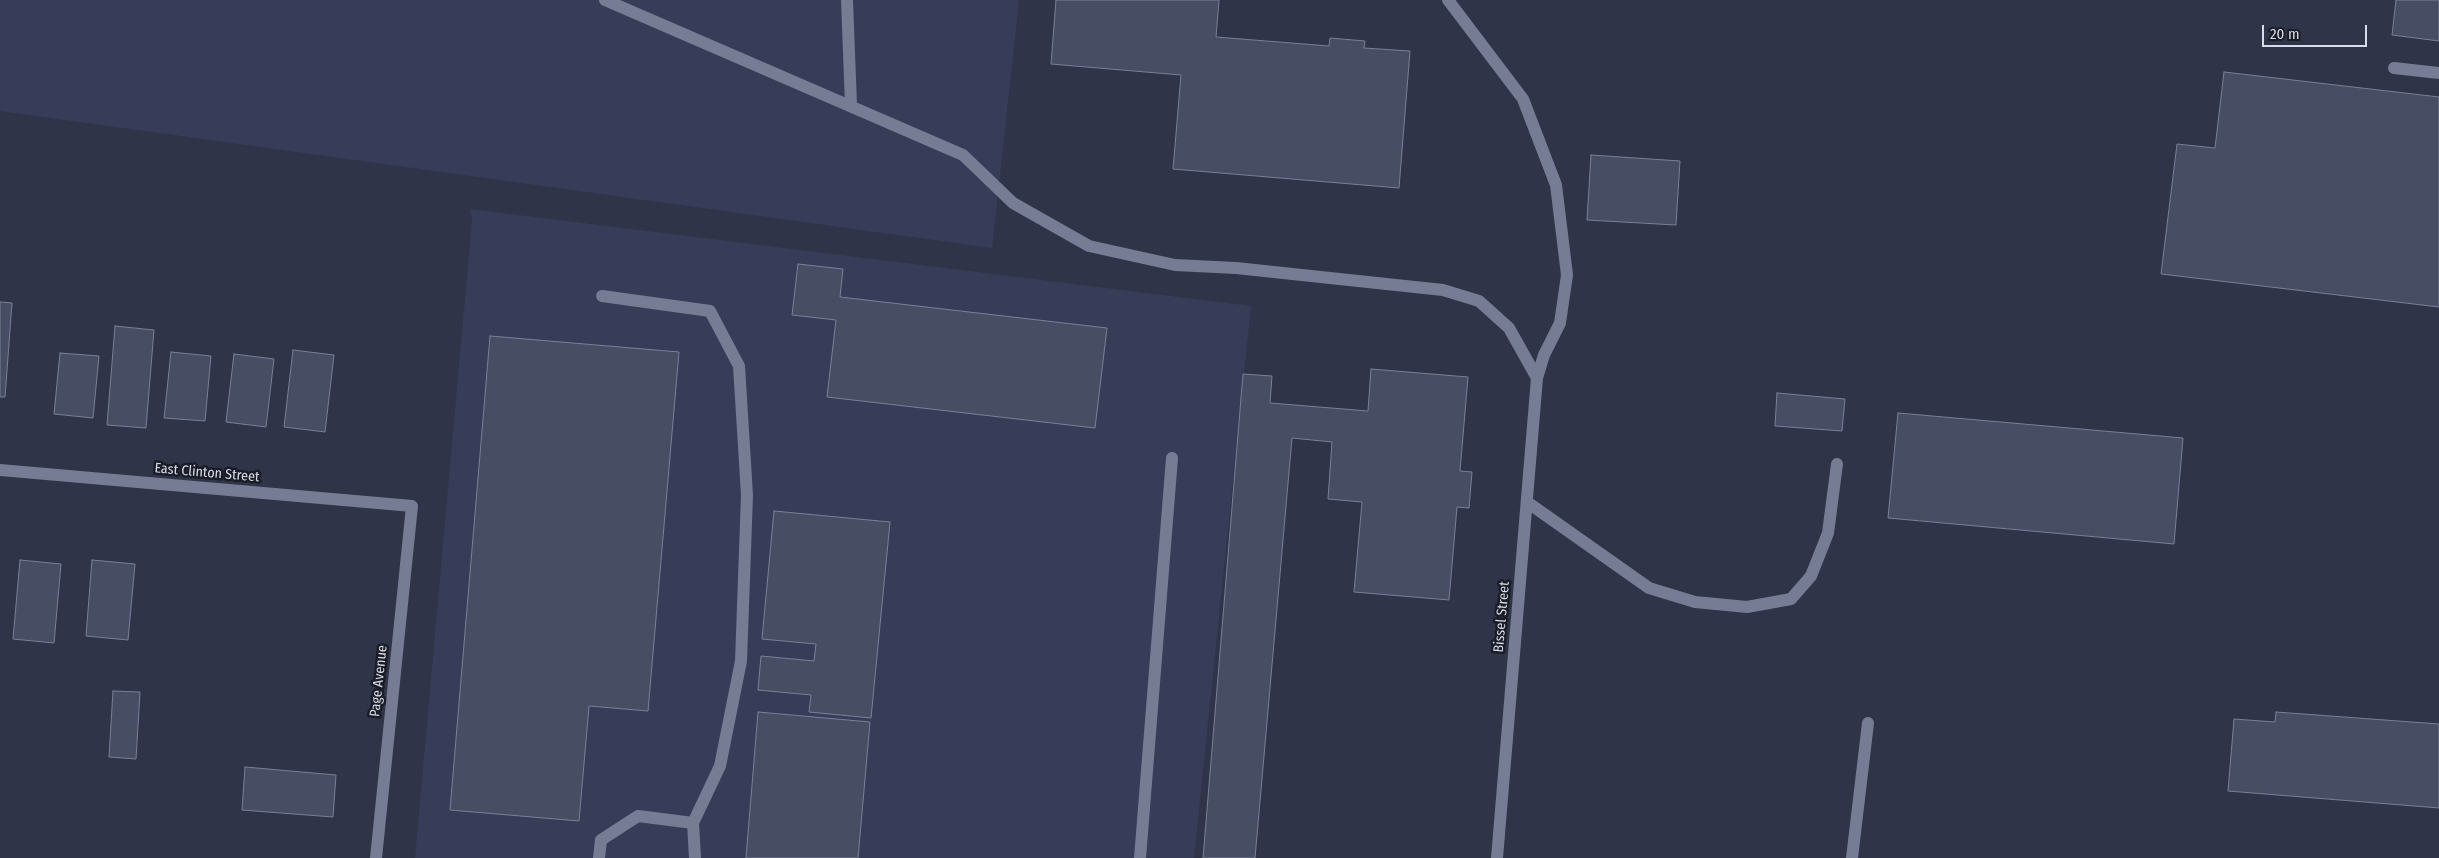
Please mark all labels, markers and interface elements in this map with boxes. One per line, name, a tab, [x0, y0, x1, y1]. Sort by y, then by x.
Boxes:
scale bar	[2264, 15, 2369, 47]
text: 20 m	[2270, 25, 2300, 43]
street label: East Clinton Street	[154, 460, 260, 486]
street label: Bissel Street	[1491, 581, 1513, 653]
street label: Page Avenue	[367, 644, 391, 718]

